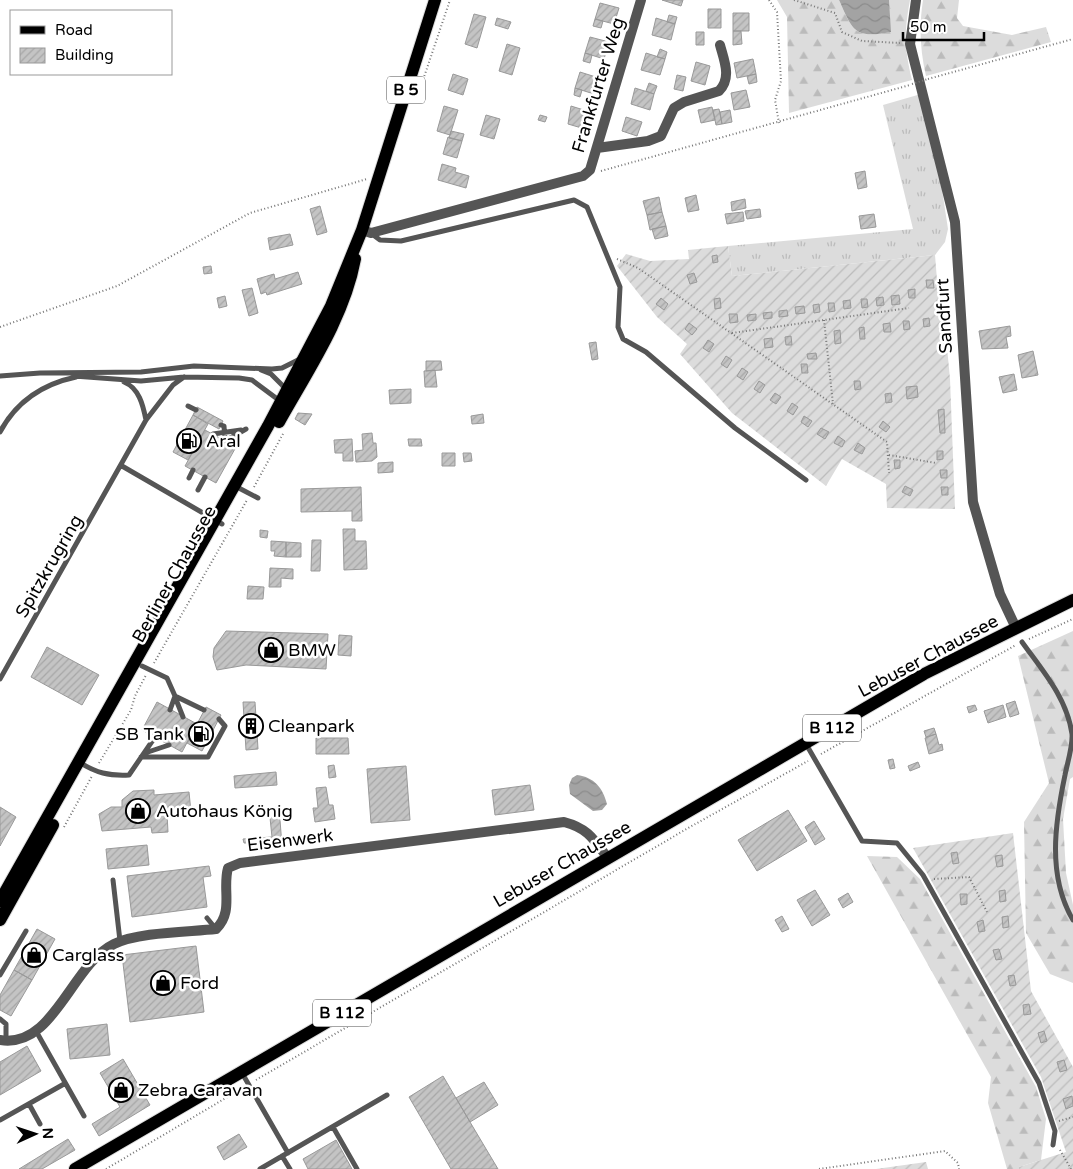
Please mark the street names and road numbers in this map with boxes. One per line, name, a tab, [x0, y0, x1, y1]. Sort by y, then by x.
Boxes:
street label: Frankfurter Weg	[567, 15, 629, 155]
road number: B 5	[387, 76, 425, 104]
street label: Sandfurt	[931, 278, 957, 354]
street label: Berliner Chaussee	[127, 502, 221, 646]
street label: Spitzkrugring	[11, 511, 87, 621]
street label: Lebuser Chaussee	[854, 610, 1002, 702]
road number: B 112	[803, 714, 861, 741]
street label: Lebuser Chaussee	[489, 816, 635, 912]
street label: Eisenwerk	[246, 824, 335, 856]
road number: B 112	[313, 1000, 371, 1026]

